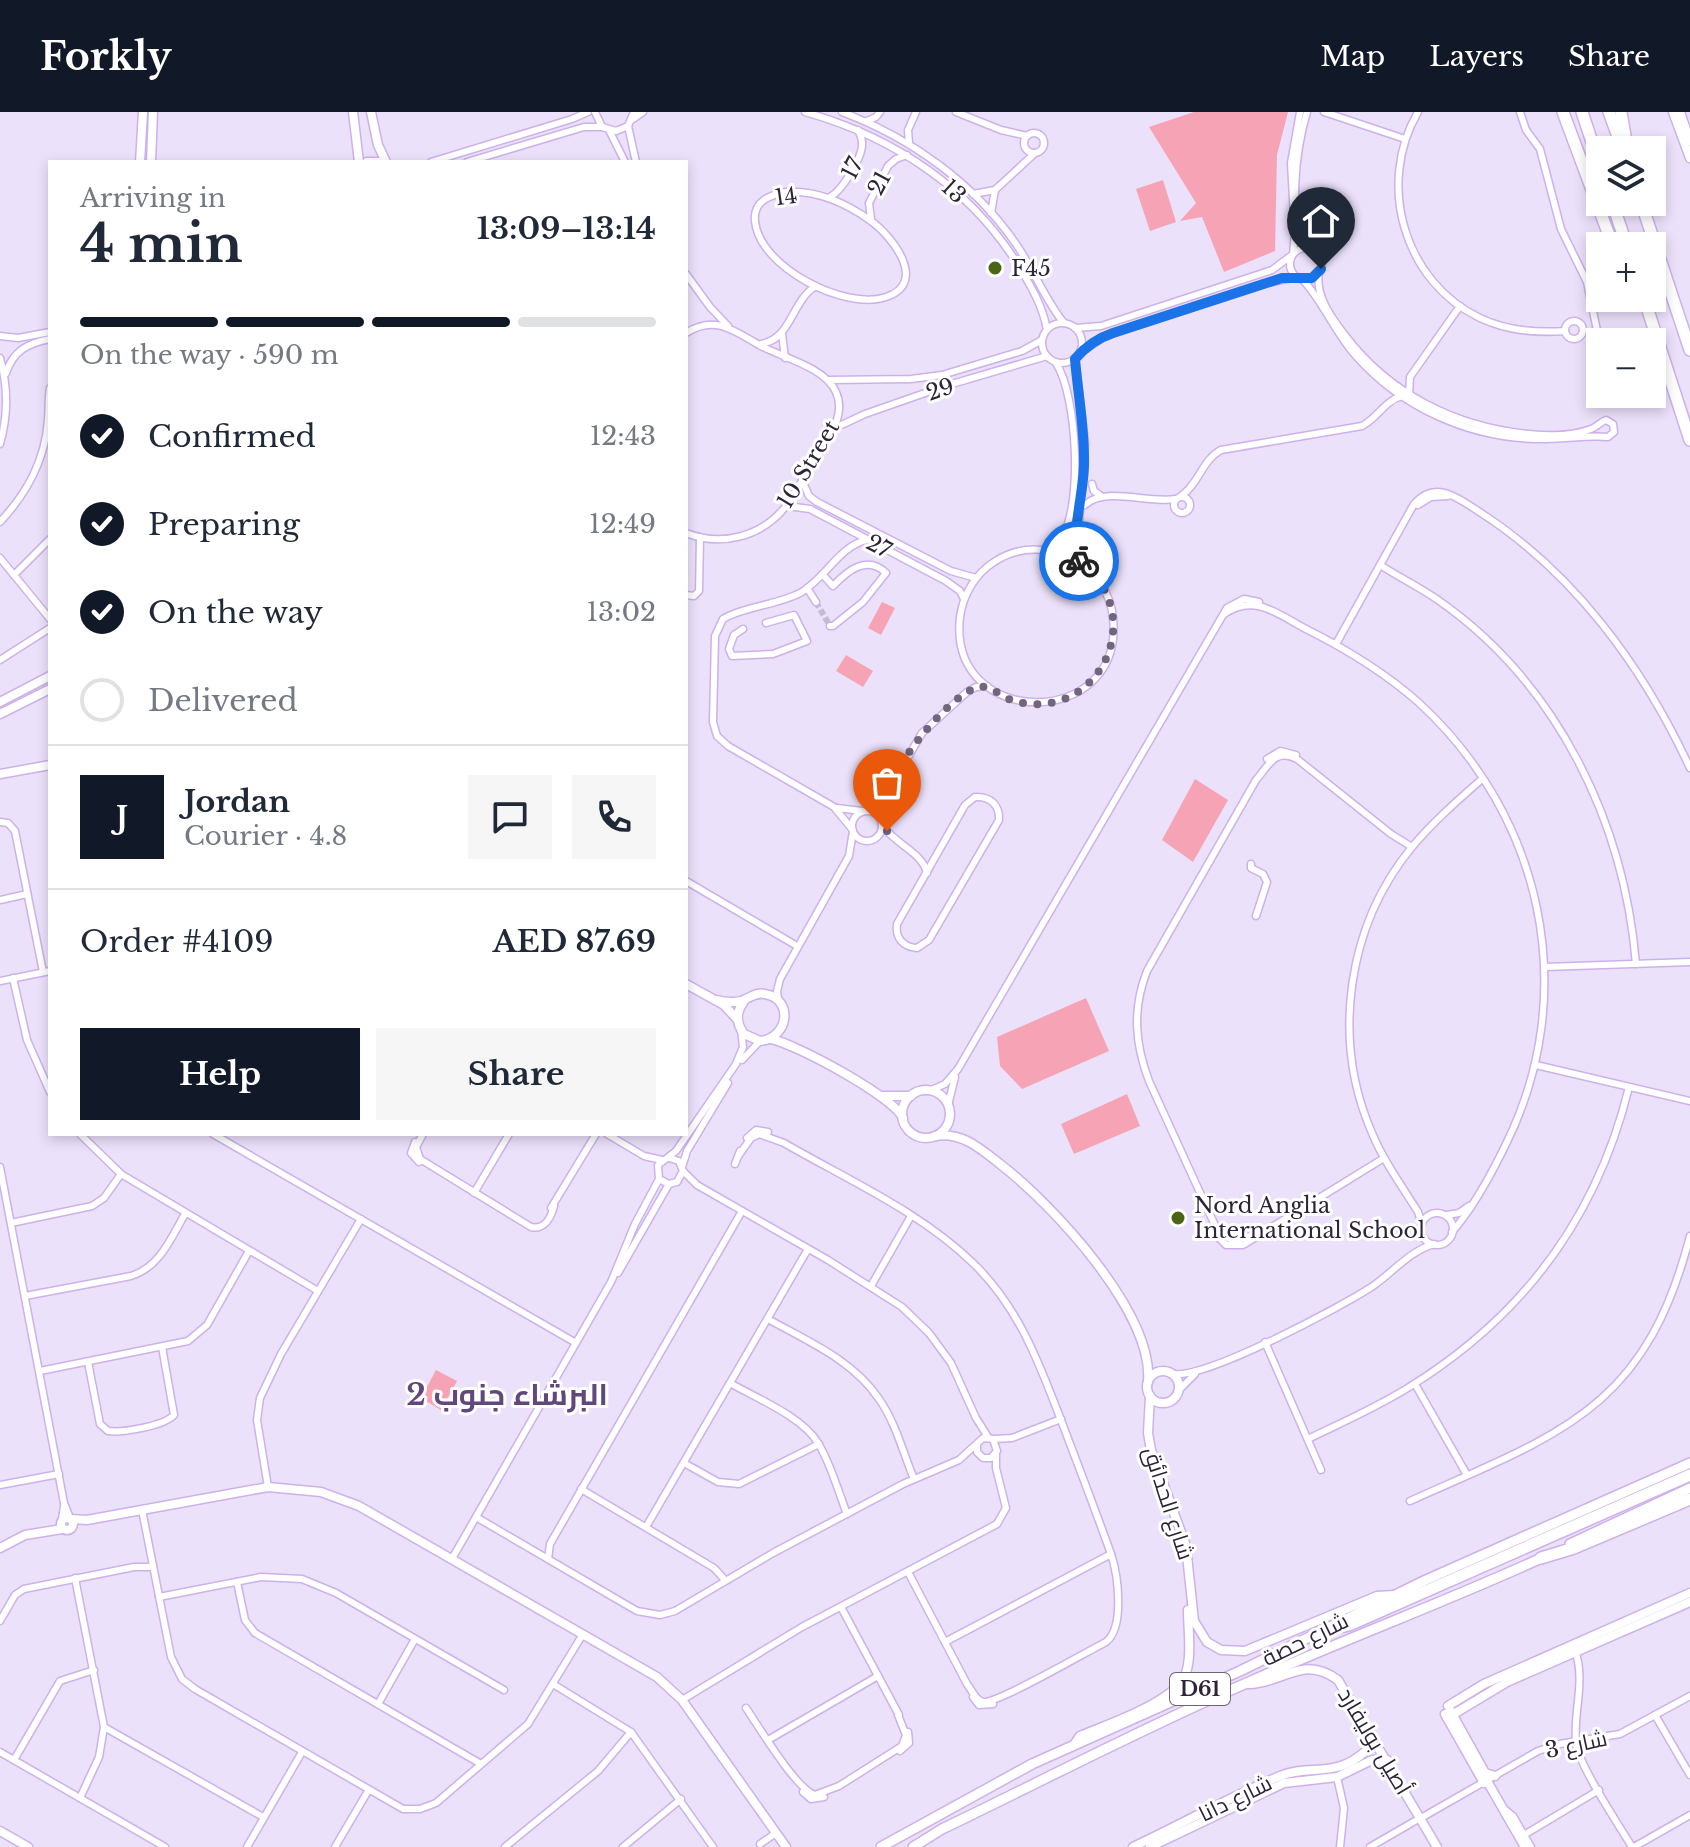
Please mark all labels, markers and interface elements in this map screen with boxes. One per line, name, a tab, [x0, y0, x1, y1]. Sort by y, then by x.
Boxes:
text: Forkly	[40, 33, 171, 80]
text: Map	[1320, 39, 1385, 74]
text: Layers	[1429, 39, 1524, 74]
text: Share	[1568, 39, 1650, 74]
map controls	[1586, 136, 1666, 408]
button: layers	[1586, 136, 1666, 216]
street label: 17	[836, 152, 870, 184]
street label: 21	[862, 167, 897, 200]
street label: 13	[936, 174, 971, 209]
text: Arriving in	[80, 182, 226, 214]
street label: 14	[773, 182, 799, 211]
pin	[1287, 187, 1355, 269]
icon: home	[1299, 199, 1343, 243]
text: 13:09–13:14	[477, 210, 656, 247]
text: 4 min	[80, 212, 242, 276]
button: +	[1586, 232, 1666, 312]
place label: F45	[1011, 255, 1051, 282]
marker: F45	[986, 259, 1004, 277]
button: −	[1586, 328, 1666, 408]
text: On the way · 590 m	[80, 339, 339, 371]
street label: 29	[923, 372, 958, 407]
icon: check	[80, 414, 124, 458]
street label: 10 Street	[772, 415, 846, 513]
text: Confirmed	[148, 418, 316, 455]
text: 12:43	[590, 420, 656, 452]
icon: check	[80, 502, 124, 546]
text: Preparing	[148, 506, 300, 543]
text: 12:49	[589, 508, 656, 540]
courier	[1039, 521, 1119, 601]
street label: 27	[862, 529, 897, 564]
icon: bike	[1057, 539, 1101, 583]
icon: check	[80, 590, 124, 634]
text: On the way	[148, 594, 323, 631]
text: 13:02	[586, 596, 656, 628]
text: Delivered	[148, 682, 298, 719]
pin	[853, 749, 921, 831]
icon: bag	[865, 761, 909, 805]
button: chat	[468, 775, 552, 859]
button: phone	[572, 775, 656, 859]
text: Jordan	[184, 783, 290, 820]
text: J	[116, 799, 128, 836]
text: Courier · 4.8	[184, 820, 347, 852]
text: Order #4109	[80, 923, 274, 960]
text: AED 87.69	[493, 923, 656, 960]
button: Help	[80, 1028, 360, 1120]
button: Share	[376, 1028, 656, 1120]
place label: Nord Anglia International School	[1194, 1192, 1425, 1244]
marker: Nord Anglia International School	[1169, 1209, 1187, 1227]
district label: البرشاء جنوب 2	[406, 1376, 608, 1413]
street label: شارع الحدائق	[1137, 1443, 1200, 1563]
street label: شارع حصة	[1258, 1607, 1353, 1673]
road number: D61	[1170, 1673, 1230, 1705]
street label: أصيل بوليفارد	[1332, 1683, 1417, 1800]
street label: شارع 3	[1543, 1725, 1610, 1765]
street label: شارع دانا	[1194, 1769, 1277, 1829]

